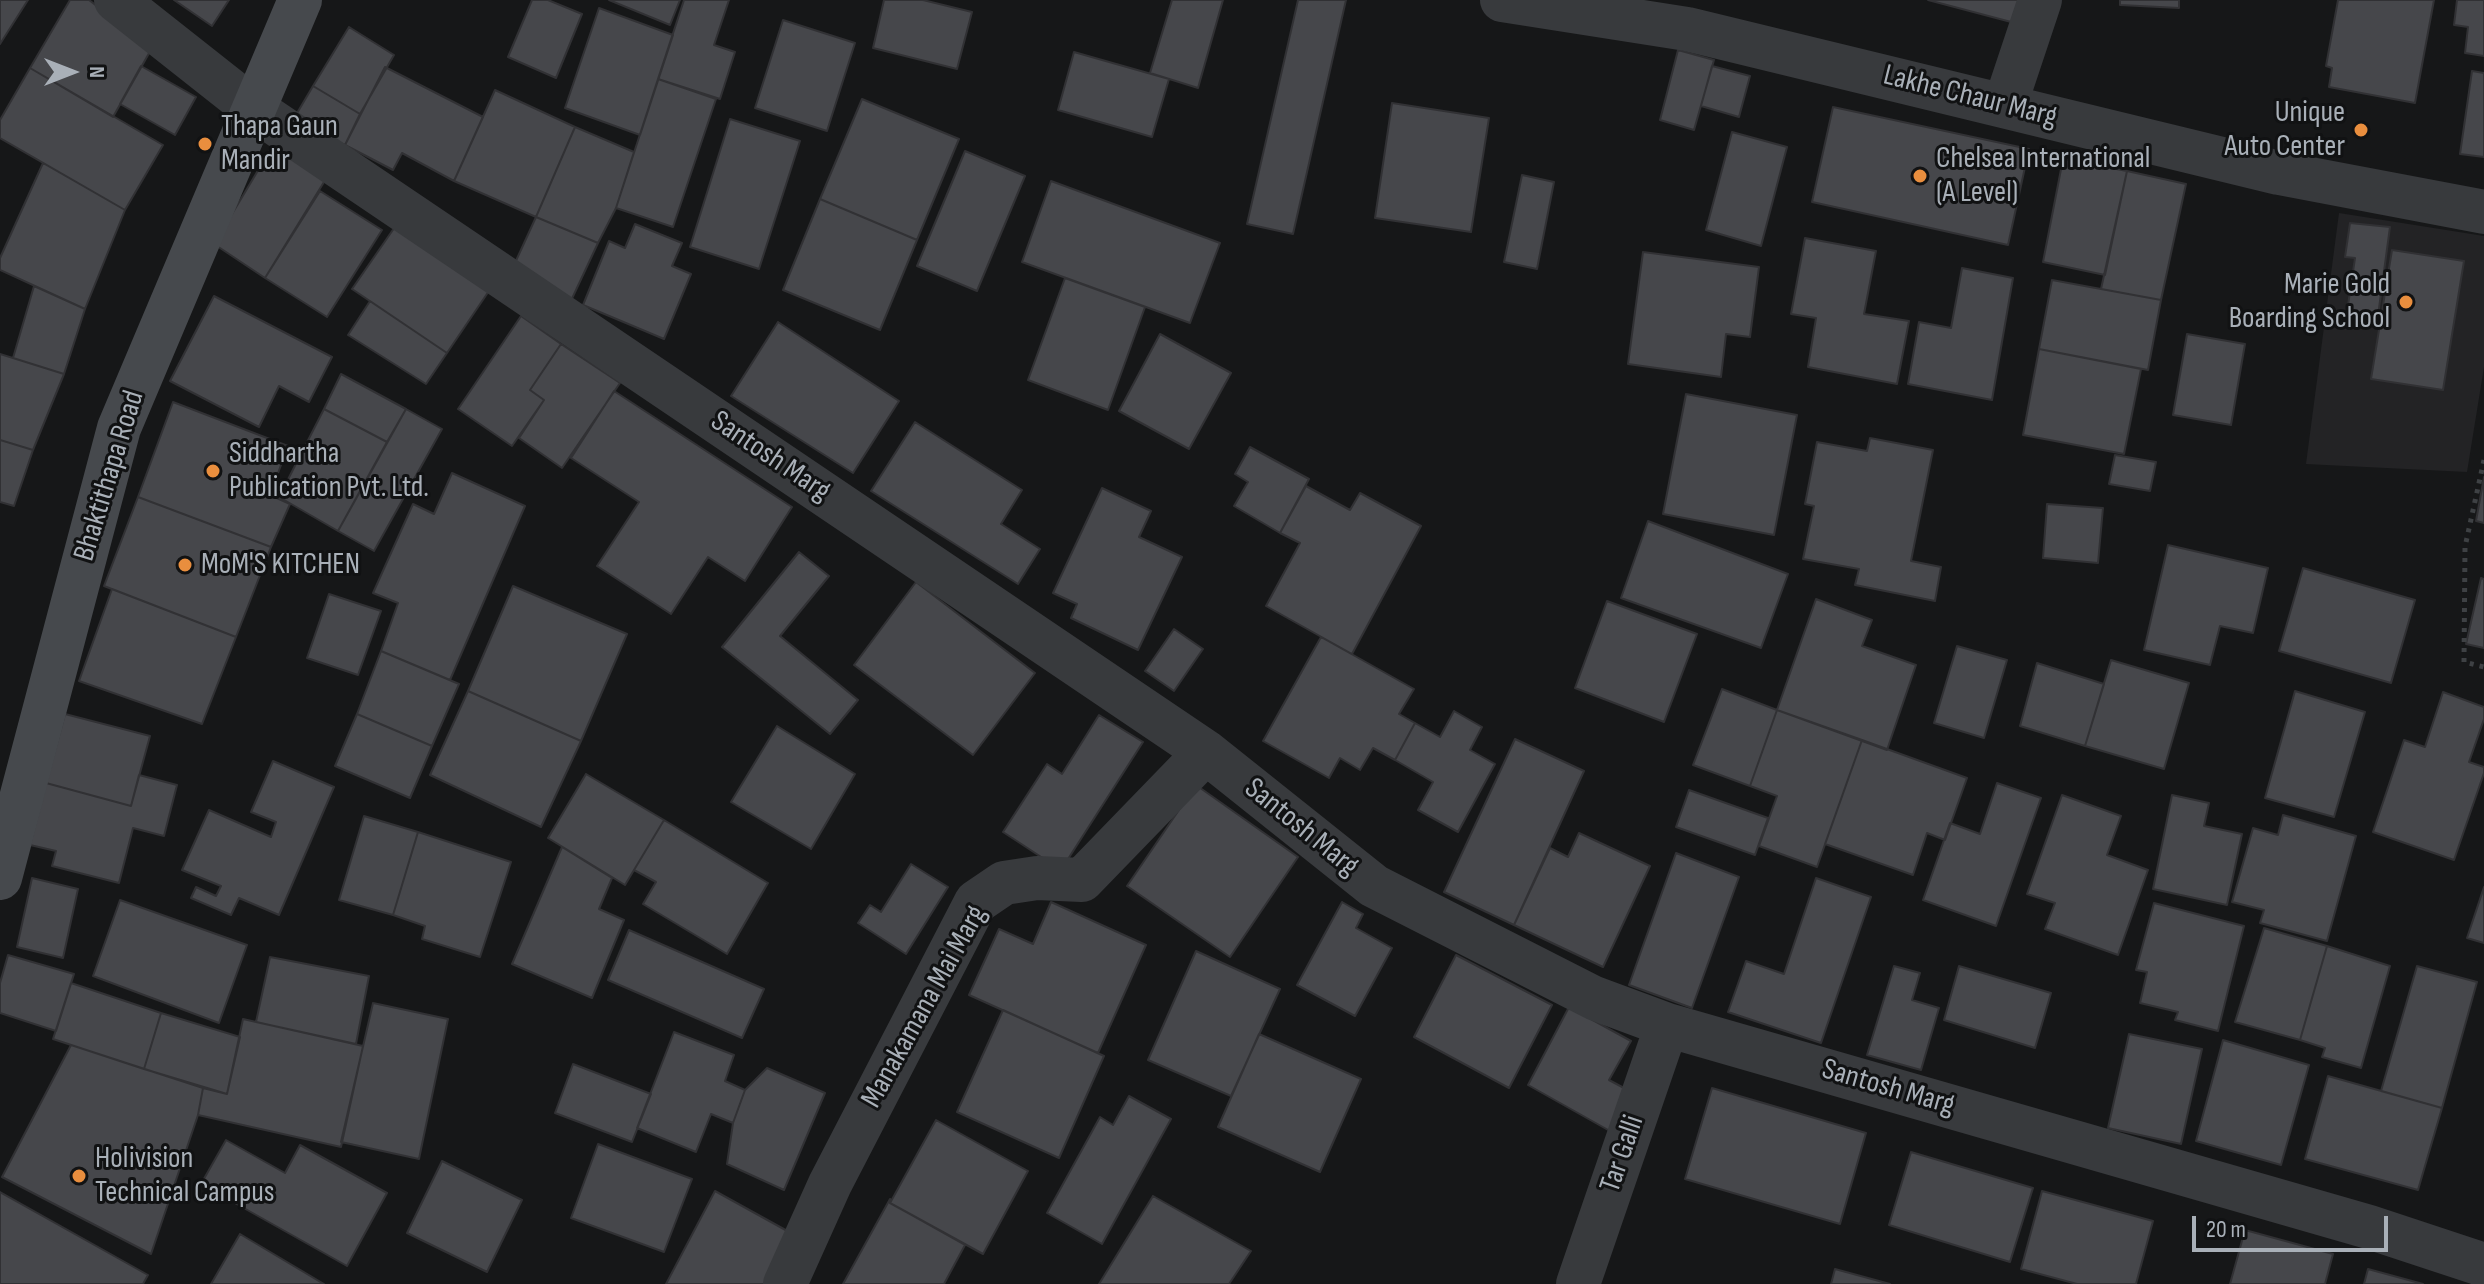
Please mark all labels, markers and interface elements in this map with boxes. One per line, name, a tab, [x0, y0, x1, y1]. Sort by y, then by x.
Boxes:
north arrow	[32, 32, 112, 112]
street label: Lakhe Chaur Marg	[1879, 58, 2061, 136]
text: N	[83, 66, 110, 78]
place label: Unique Auto Center	[2225, 95, 2345, 166]
place label: Thapa Gaun Mandir	[221, 109, 338, 180]
marker: Unique Auto Center	[2352, 121, 2370, 139]
marker: Thapa Gaun Mandir	[196, 135, 214, 153]
place label: Chelsea International (A Level)	[1936, 141, 2150, 212]
marker: Chelsea International (A Level)	[1911, 167, 1929, 185]
place label: Marie Gold Boarding School	[2229, 267, 2390, 338]
marker: Marie Gold Boarding School	[2397, 293, 2415, 311]
street label: Bhaktithapa Road	[67, 386, 153, 566]
street label: Santosh Marg	[703, 404, 837, 510]
place label: Siddhartha Publication Pvt. Ltd.	[229, 436, 429, 506]
marker: Siddhartha Publication Pvt. Ltd.	[204, 462, 222, 480]
place label: MoM'S KITCHEN	[201, 547, 360, 583]
marker: MoM'S KITCHEN	[176, 556, 194, 574]
street label: Santosh Marg	[1237, 771, 1365, 885]
street label: Manakamana Mai Marg	[855, 900, 995, 1114]
street label: Santosh Marg	[1818, 1052, 1958, 1124]
street label: Tar Galli	[1593, 1111, 1653, 1197]
place label: Holivision Technical Campus	[95, 1141, 275, 1212]
marker: Holivision Technical Campus	[70, 1167, 88, 1185]
scale bar	[2196, 1200, 2392, 1250]
text: 20 m	[2206, 1215, 2246, 1244]

